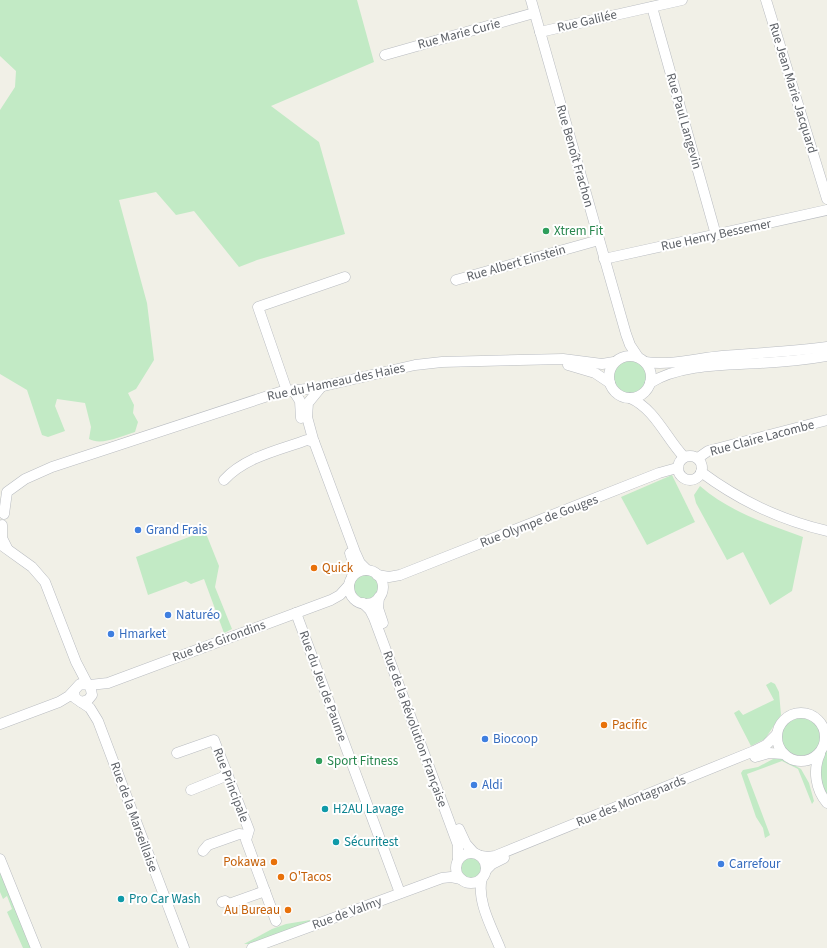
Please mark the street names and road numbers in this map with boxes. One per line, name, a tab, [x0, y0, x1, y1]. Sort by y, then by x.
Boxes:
street label: Rue Galilée	[555, 5, 619, 37]
street label: Rue Marie Curie	[416, 14, 502, 54]
street label: Rue Jean Marie Jacquard	[765, 20, 821, 156]
street label: Rue Paul Langevin	[662, 71, 706, 171]
street label: Rue Benoît Frachon	[552, 103, 598, 209]
street label: Rue Henry Bessemer	[659, 214, 773, 255]
street label: Rue Albert Einstein	[464, 240, 568, 286]
street label: Rue du Hameau des Haies	[265, 358, 407, 405]
street label: Rue Claire Lacombe	[708, 415, 816, 461]
street label: Rue Olympe de Gouges	[477, 490, 601, 552]
street label: Rue des Girondins	[170, 616, 269, 666]
street label: Rue du Jeu de Paume	[295, 628, 351, 744]
street label: Rue de la Révolution Française	[378, 648, 452, 810]
street label: Rue Principale	[209, 745, 253, 825]
street label: Rue de la Marseillaise	[106, 759, 162, 875]
street label: Rue des Montagnards	[573, 771, 689, 831]
street label: Rue de Valmy	[310, 892, 384, 934]

